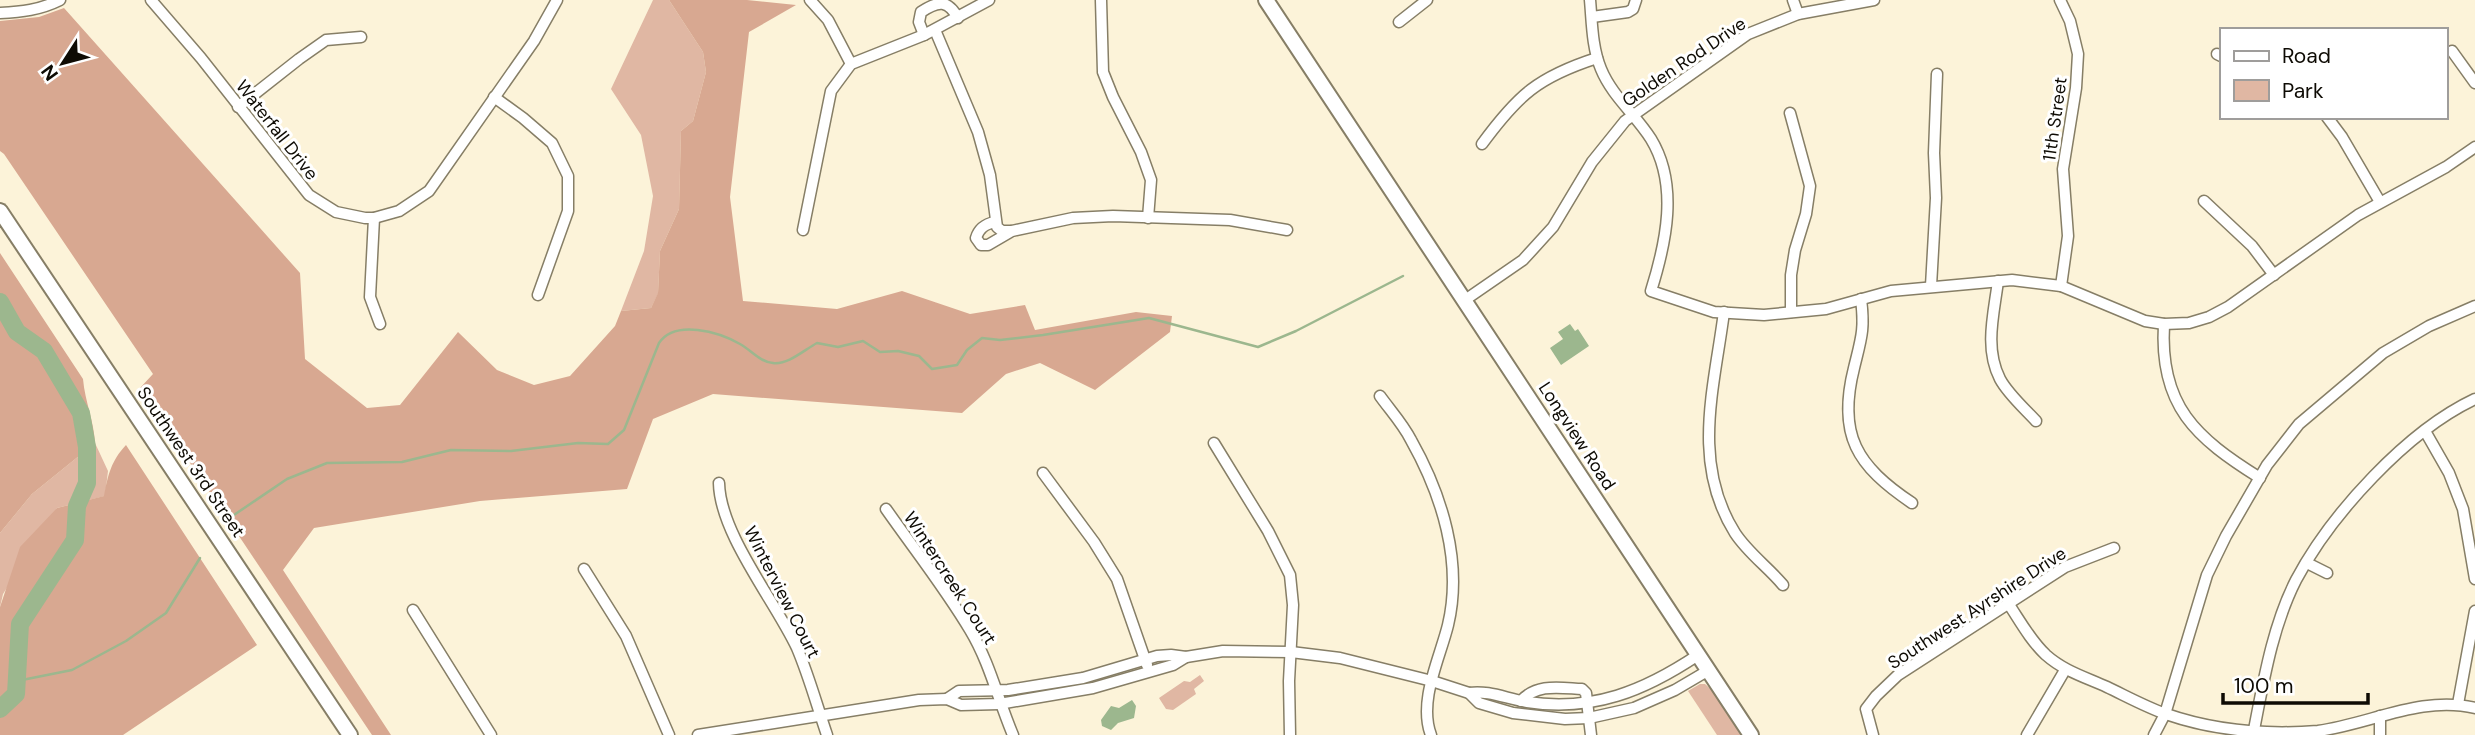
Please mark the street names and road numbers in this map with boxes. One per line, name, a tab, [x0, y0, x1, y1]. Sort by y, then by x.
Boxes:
street label: Golden Rod Drive	[1617, 12, 1751, 112]
street label: Waterfall Drive	[230, 75, 324, 185]
street label: 11th Street	[2037, 76, 2073, 162]
street label: Longview Road	[1533, 377, 1621, 495]
street label: Southwest 3rd Street	[132, 382, 250, 542]
street label: Wintercreek Court	[898, 507, 1002, 649]
street label: Winterview Court	[738, 522, 826, 662]
street label: Southwest Ayrshire Drive	[1883, 541, 2071, 675]

